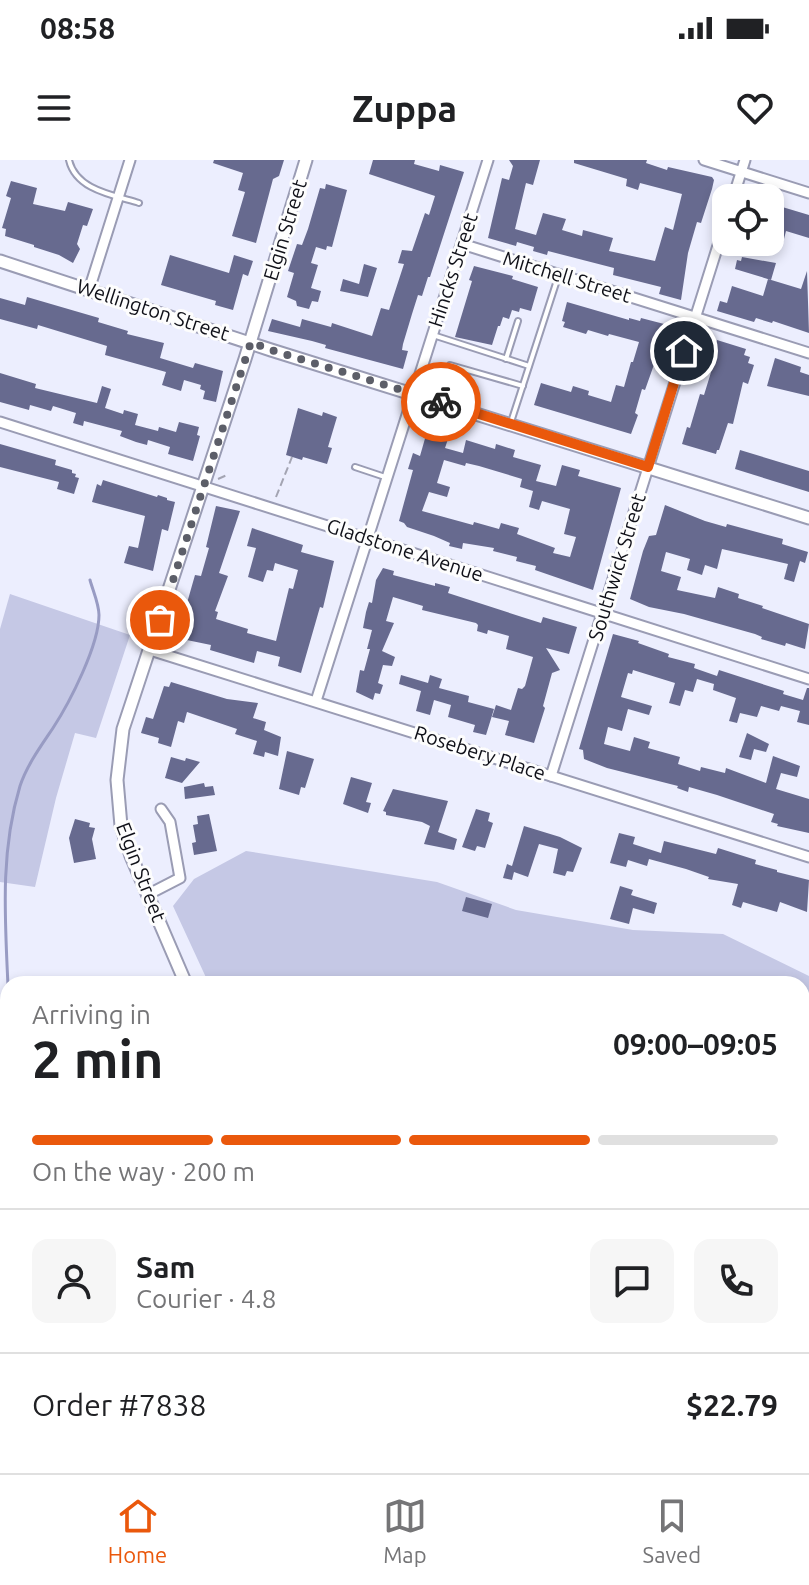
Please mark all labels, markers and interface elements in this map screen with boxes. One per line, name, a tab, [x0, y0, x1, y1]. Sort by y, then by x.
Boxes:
text: 08:58	[40, 11, 115, 45]
icon: menu	[32, 86, 76, 130]
icon: heart	[733, 86, 777, 130]
text: Zuppa	[352, 88, 457, 129]
street label: Elgin Street	[258, 176, 311, 283]
map controls	[712, 184, 784, 256]
button: locate	[712, 184, 784, 256]
street label: Hincks Street	[423, 210, 482, 330]
street label: Mitchell Street	[500, 246, 634, 307]
street label: Wellington Street	[74, 274, 232, 345]
pin	[650, 317, 718, 385]
icon: home	[662, 329, 706, 373]
courier	[401, 362, 481, 442]
icon: bike	[419, 380, 463, 424]
street label: Southwick Street	[583, 490, 650, 643]
street label: Gladstone Avenue	[324, 513, 486, 586]
pin	[126, 586, 194, 654]
icon: bag	[138, 598, 182, 642]
street label: Rosebery Place	[412, 720, 549, 785]
street label: Elgin Street	[112, 819, 171, 925]
text: Arriving in	[32, 1000, 151, 1029]
text: 09:00–09:05	[613, 1027, 778, 1061]
text: 2 min	[32, 1030, 163, 1088]
text: On the way · 200 m	[32, 1157, 255, 1186]
button: person	[32, 1239, 116, 1323]
button: chat	[590, 1239, 674, 1323]
button: phone	[694, 1239, 778, 1323]
text: Sam	[136, 1250, 195, 1284]
text: Courier · 4.8	[136, 1284, 276, 1313]
text: Order #7838	[32, 1388, 206, 1422]
text: $22.79	[686, 1388, 778, 1422]
tab: Home	[108, 1494, 167, 1567]
tab: Map	[383, 1494, 427, 1567]
tab: Saved	[643, 1494, 701, 1567]

